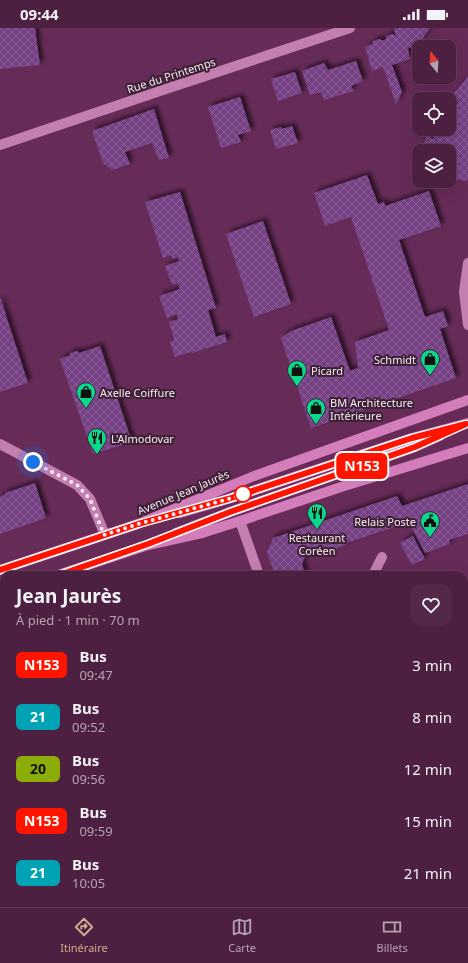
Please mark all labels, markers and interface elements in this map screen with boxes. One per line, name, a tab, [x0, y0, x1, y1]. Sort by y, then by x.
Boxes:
text: 09:44	[20, 4, 59, 24]
north arrow	[412, 40, 456, 84]
map controls	[412, 40, 456, 188]
street label: Rue du Printemps	[125, 54, 217, 96]
button: locate	[412, 92, 456, 136]
button: layers	[412, 144, 456, 188]
shop icon: Schmidt	[419, 348, 441, 376]
place label: Schmidt	[374, 352, 416, 367]
shop icon: Picard	[286, 359, 308, 387]
place label: Picard	[311, 363, 343, 378]
shop icon: Axelle Coiffure	[75, 381, 97, 409]
place label: Axelle Coiffure	[100, 385, 175, 400]
place label: BM Architecture Intérieure	[330, 395, 413, 423]
shop icon: BM Architecture Intérieure	[305, 397, 327, 425]
restaurant icon: L'Almodovar	[86, 427, 108, 455]
place label: L'Almodovar	[111, 431, 174, 446]
your location	[23, 452, 43, 472]
line badge: N153	[334, 453, 390, 479]
text: N153	[344, 456, 380, 475]
street label: Avenue Jean Jaurès	[135, 466, 231, 518]
unlabelled marker	[234, 485, 252, 503]
restaurant icon: Restaurant Coréen	[306, 502, 328, 530]
public building icon: Relais Poste	[419, 510, 441, 538]
place label: Relais Poste	[354, 514, 416, 529]
place label: Restaurant Coréen	[289, 530, 345, 558]
text: Jean Jaurès	[16, 583, 121, 609]
button: heart	[410, 584, 452, 626]
text: À pied · 1 min · 70 m	[16, 611, 140, 629]
text: Bus	[79, 646, 107, 666]
text: N153	[24, 655, 59, 674]
text: 3 min	[412, 655, 452, 675]
text: 09:47	[79, 666, 113, 684]
text: Bus	[72, 698, 99, 718]
text: 21	[30, 707, 46, 726]
text: 8 min	[412, 707, 452, 727]
text: 09:52	[72, 718, 105, 736]
text: Bus	[72, 750, 99, 770]
text: 20	[30, 759, 46, 778]
text: 12 min	[404, 759, 452, 779]
text: 09:56	[72, 770, 105, 788]
text: Bus	[79, 802, 107, 822]
text: N153	[24, 811, 59, 830]
text: 15 min	[404, 811, 452, 831]
text: 09:59	[79, 822, 113, 840]
text: Bus	[72, 854, 99, 874]
text: 21	[30, 863, 46, 882]
text: 21 min	[404, 863, 452, 883]
text: 10:05	[72, 874, 105, 892]
tab: Itinéraire	[60, 916, 108, 955]
tab: Carte	[228, 916, 256, 955]
tab: Billets	[377, 916, 408, 955]

